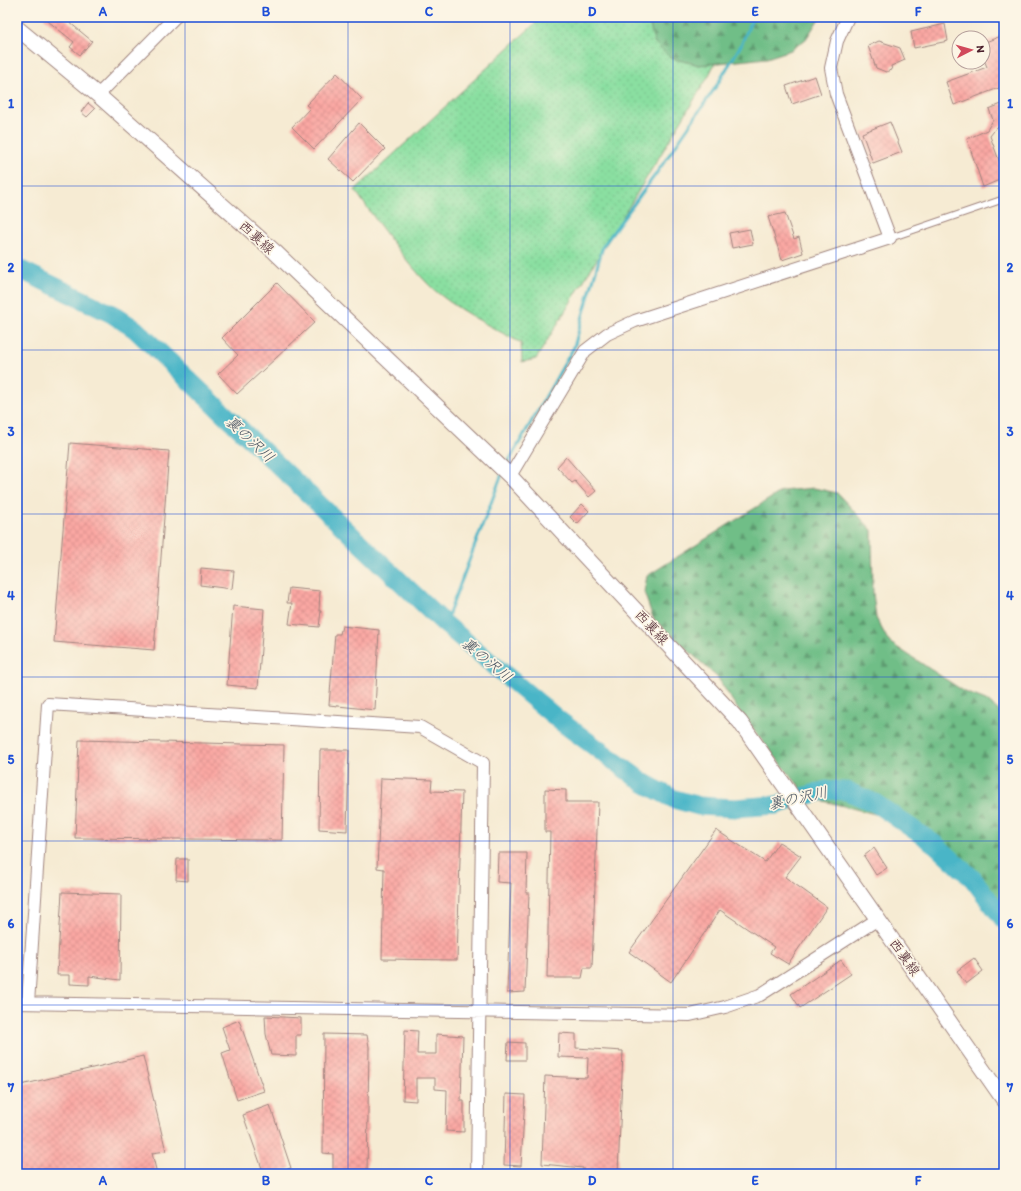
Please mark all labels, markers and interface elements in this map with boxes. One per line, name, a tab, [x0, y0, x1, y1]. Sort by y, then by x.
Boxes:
text: A	[98, 4, 108, 19]
text: B	[262, 4, 271, 19]
text: C	[425, 4, 434, 19]
text: D	[588, 4, 597, 19]
text: E	[751, 4, 759, 19]
text: F	[915, 4, 922, 19]
north arrow	[951, 30, 991, 70]
text: N	[974, 45, 987, 53]
text: 1	[8, 96, 14, 111]
text: 1	[1007, 96, 1013, 111]
street label: 西裏線	[235, 217, 278, 258]
text: 2	[8, 260, 15, 275]
text: 2	[1007, 260, 1014, 275]
water label: 裏の沢川	[222, 412, 278, 466]
text: 3	[7, 424, 15, 439]
text: 3	[1006, 424, 1014, 439]
text: 4	[7, 588, 15, 603]
text: 4	[1006, 588, 1014, 603]
street label: 西裏線	[631, 606, 672, 648]
water label: 裏の沢川	[458, 634, 516, 686]
text: 5	[8, 752, 15, 767]
text: 5	[1007, 752, 1014, 767]
water label: 裏の沢川	[767, 783, 829, 813]
text: 6	[8, 916, 15, 931]
text: 6	[1007, 916, 1014, 931]
street label: 西裏線	[886, 935, 924, 979]
text: 7	[7, 1080, 15, 1095]
text: 7	[1006, 1080, 1014, 1095]
text: A	[98, 1173, 108, 1188]
text: B	[262, 1173, 271, 1188]
text: C	[425, 1173, 434, 1188]
text: D	[588, 1173, 597, 1188]
text: E	[751, 1173, 759, 1188]
text: F	[915, 1173, 922, 1188]

